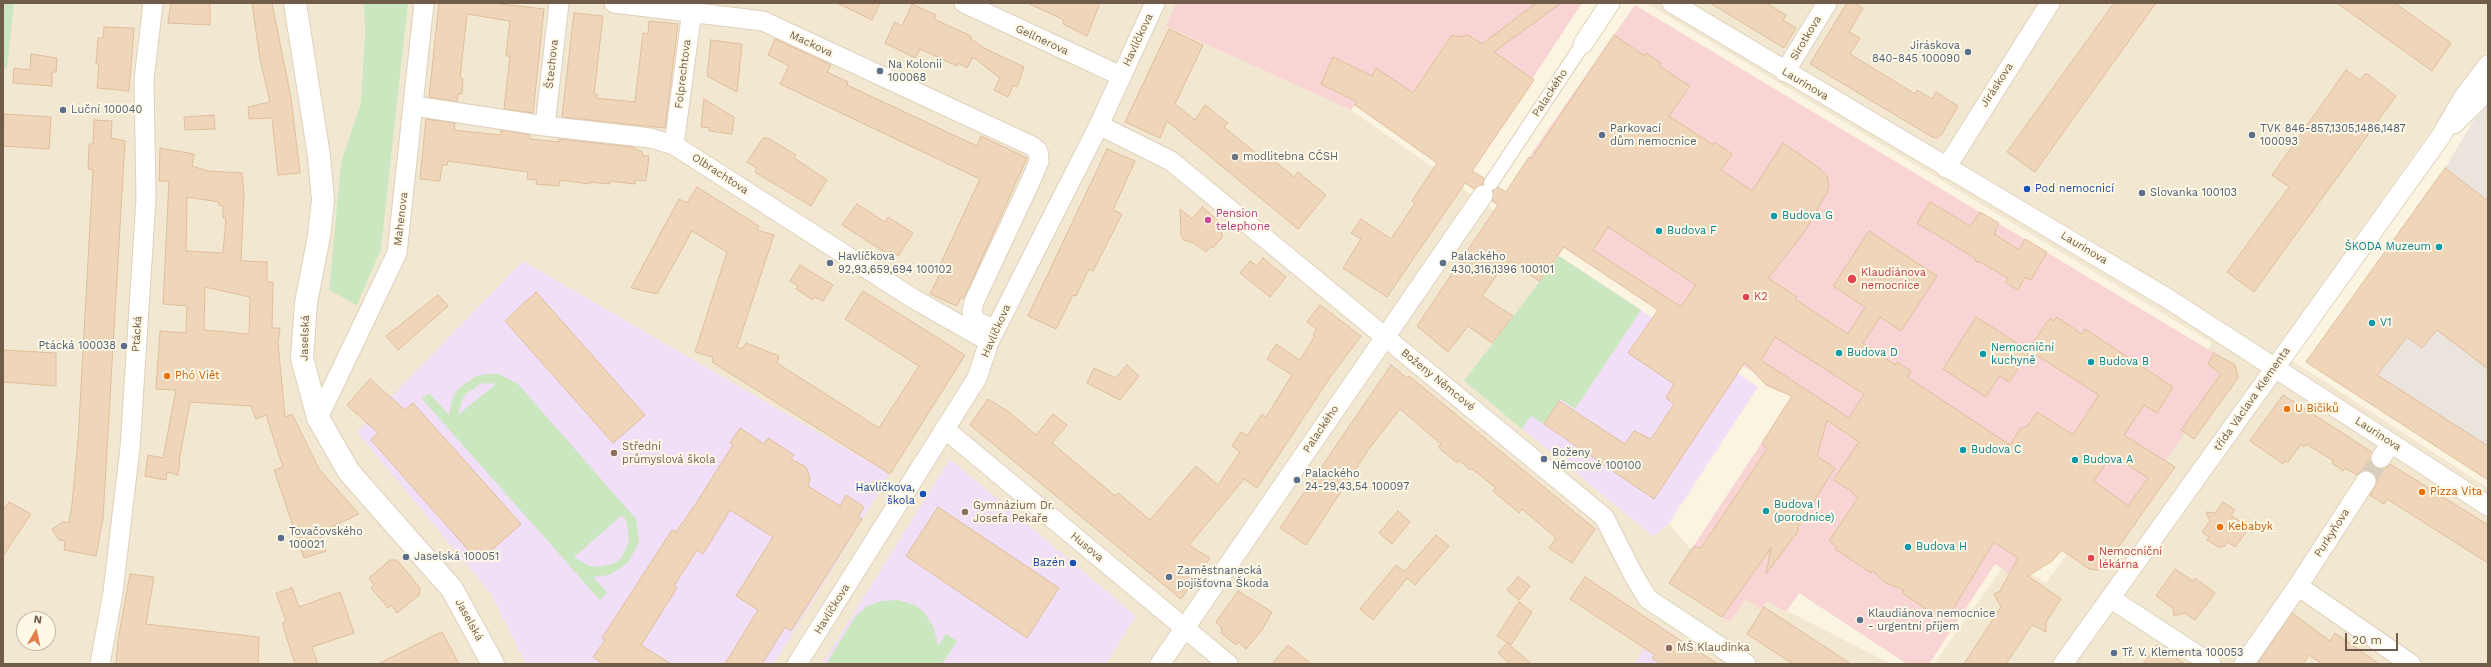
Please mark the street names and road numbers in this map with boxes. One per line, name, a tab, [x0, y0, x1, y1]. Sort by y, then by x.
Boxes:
street label: Havlíčkova	[1120, 12, 1156, 68]
street label: Sirotkova	[1788, 13, 1824, 63]
street label: Gellnerova	[1013, 22, 1071, 58]
street label: Mackova	[787, 28, 835, 60]
street label: Štechova	[543, 39, 561, 89]
street label: Folprechtova	[672, 39, 694, 109]
street label: Jiráskova	[1978, 60, 2016, 110]
street label: Laurinova	[1779, 65, 1831, 103]
street label: Palackého	[1530, 67, 1570, 119]
street label: Olbrachtova	[689, 151, 751, 197]
street label: Mahenova	[391, 191, 411, 247]
street label: Laurinova	[2058, 229, 2110, 267]
street label: Havlíčkova	[978, 302, 1014, 360]
street label: Jaselská	[298, 315, 312, 361]
street label: Ptácká	[129, 316, 145, 352]
street label: třída Václava Klementa	[2211, 344, 2293, 454]
street label: Boženy Němcové	[1398, 346, 1478, 414]
street label: Palackého	[1300, 403, 1342, 455]
street label: Laurinova	[2353, 414, 2403, 454]
street label: Purkyňova	[2311, 506, 2353, 560]
street label: Husova	[1068, 529, 1106, 565]
street label: Havlíčkova	[811, 581, 853, 637]
street label: Jaselská	[452, 597, 486, 643]

